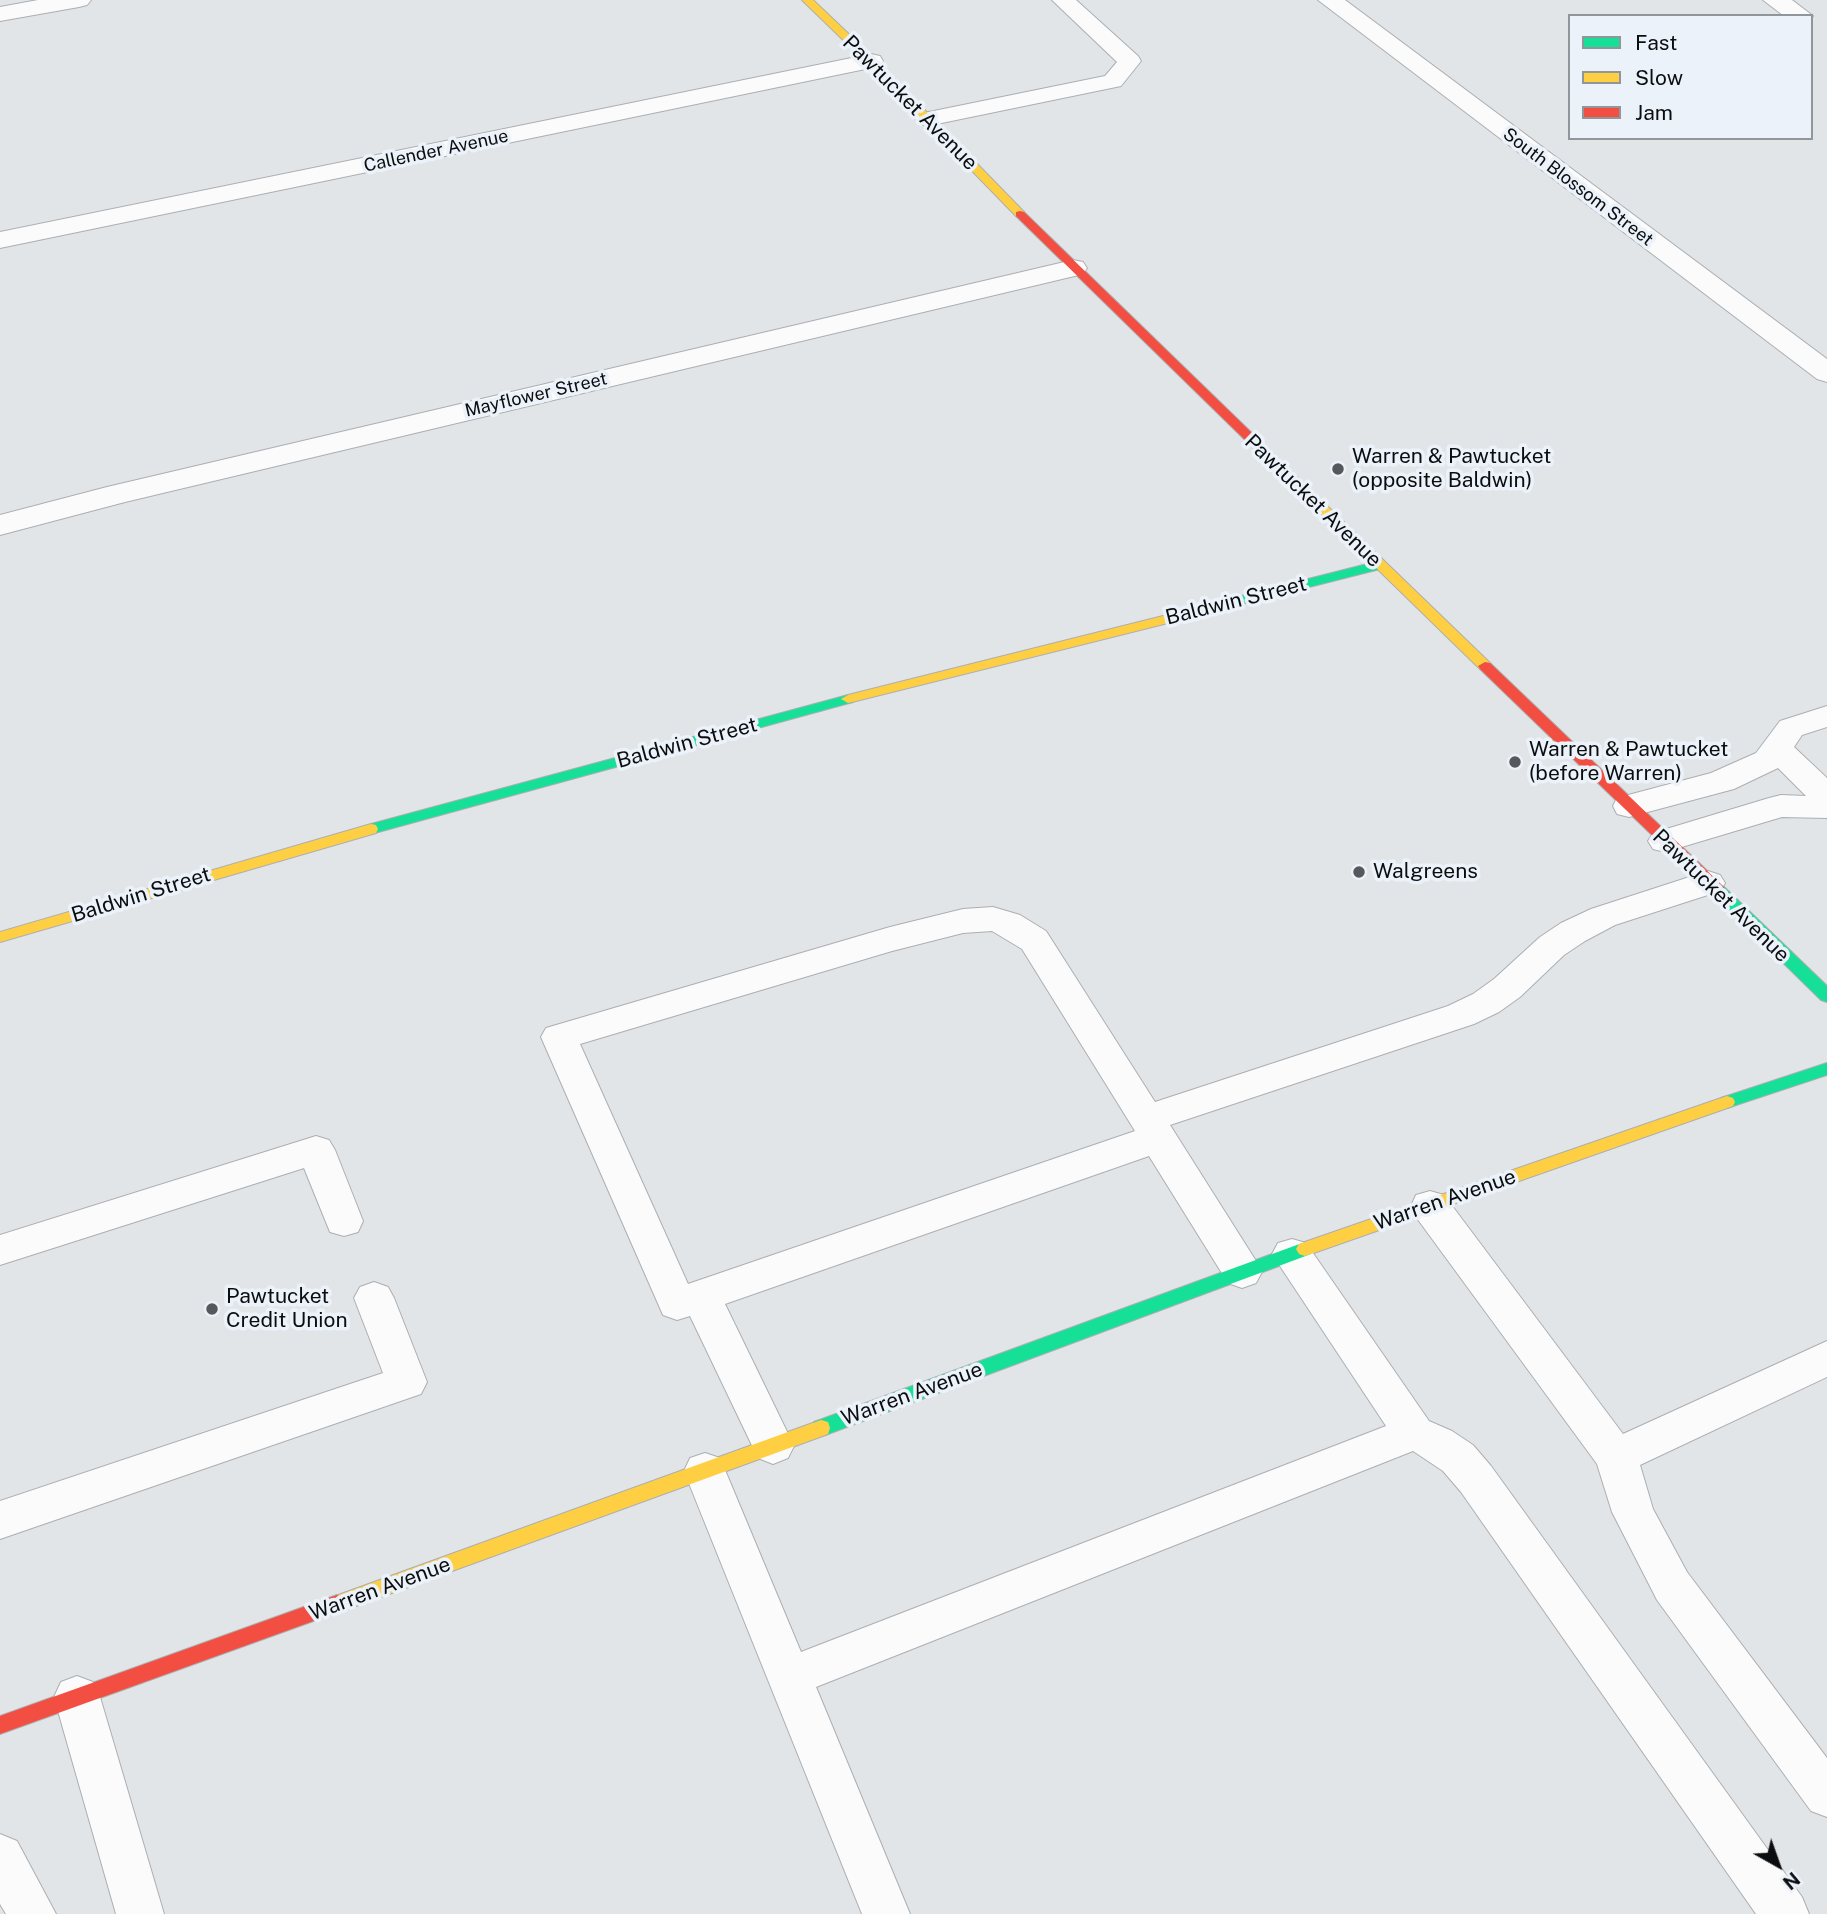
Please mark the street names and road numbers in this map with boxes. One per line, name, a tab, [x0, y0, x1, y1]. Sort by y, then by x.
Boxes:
street label: Pawtucket Avenue	[837, 30, 983, 176]
street label: South Blossom Street	[1499, 123, 1657, 251]
street label: Callender Avenue	[362, 125, 510, 177]
street label: Mayflower Street	[463, 368, 609, 422]
street label: Pawtucket Avenue	[1239, 429, 1387, 573]
street label: Baldwin Street	[1163, 571, 1309, 631]
street label: Baldwin Street	[614, 712, 760, 774]
street label: Pawtucket Avenue	[1647, 824, 1795, 968]
street label: Baldwin Street	[68, 862, 214, 928]
street label: Warren Avenue	[1371, 1164, 1519, 1236]
street label: Warren Avenue	[838, 1357, 986, 1431]
street label: Warren Avenue	[306, 1552, 454, 1626]

